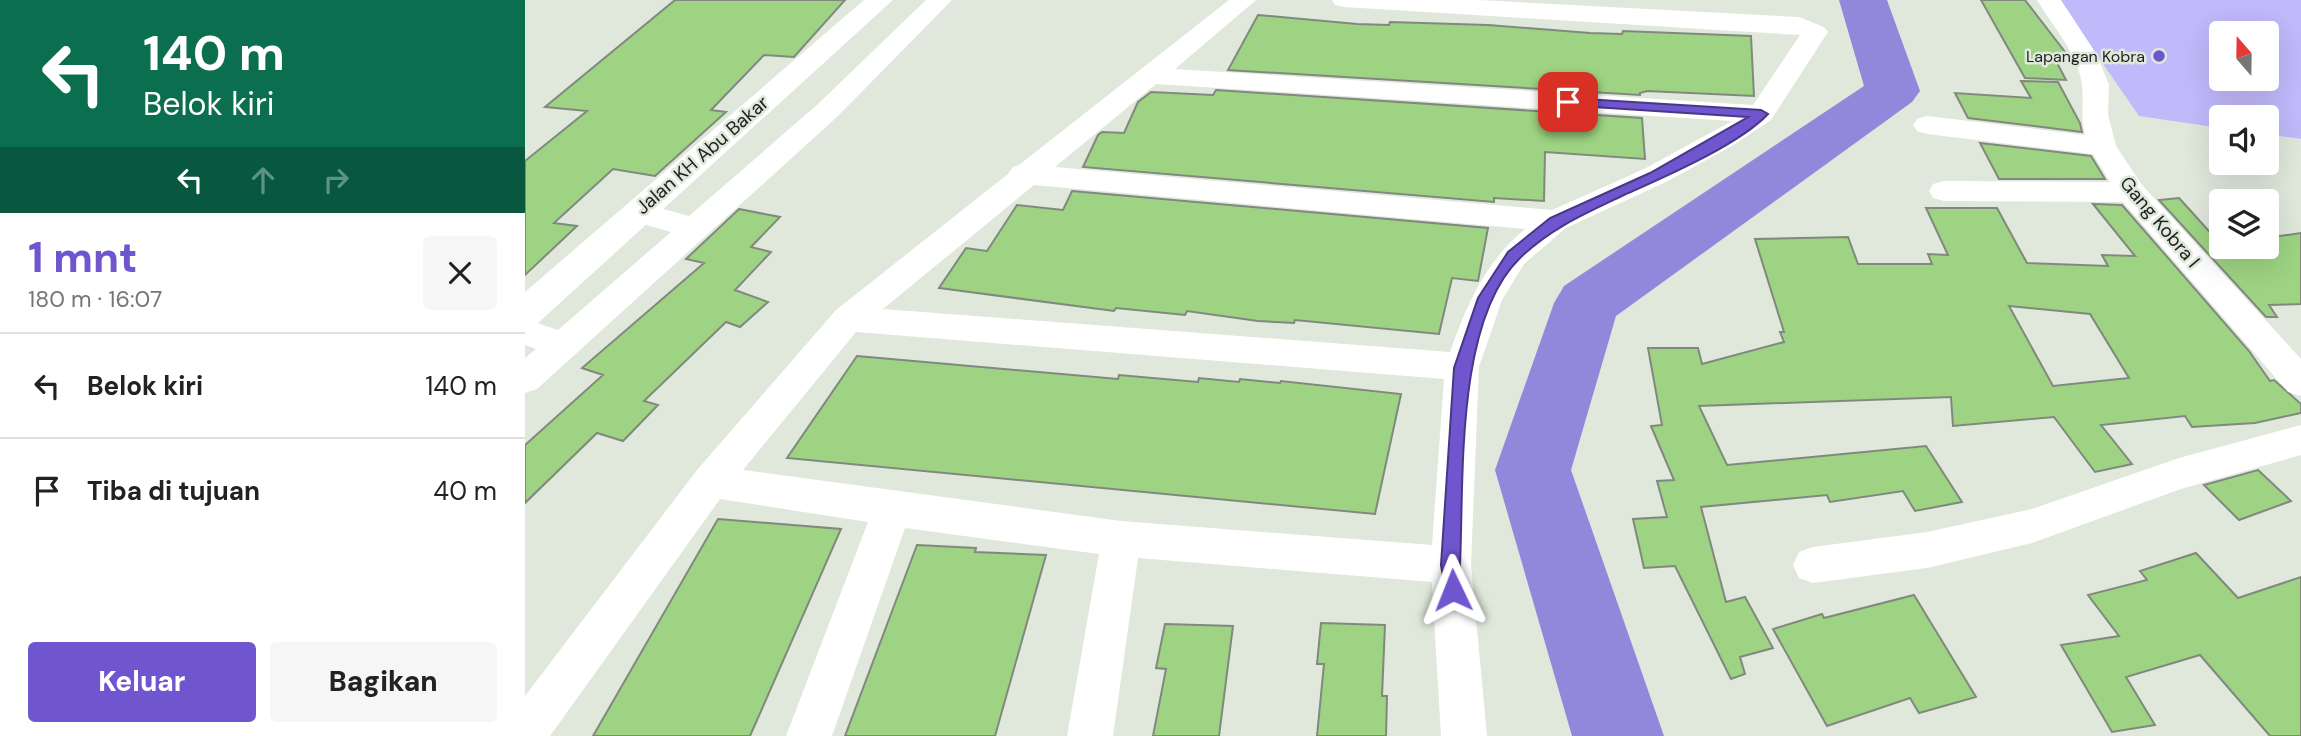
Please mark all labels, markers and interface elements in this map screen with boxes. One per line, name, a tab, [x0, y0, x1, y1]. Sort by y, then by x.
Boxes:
text: 140 m	[143, 21, 285, 85]
north arrow	[2209, 21, 2279, 91]
map controls	[2209, 21, 2279, 259]
icon: left	[28, 28, 119, 119]
place label: Lapangan Kobra	[2026, 46, 2145, 67]
marker: Lapangan Kobra	[2151, 48, 2167, 64]
pin	[1538, 72, 1598, 132]
text: Belok kiri	[143, 83, 275, 125]
icon: arrive	[1549, 83, 1587, 121]
street label: Jalan KH Abu Bakar	[630, 90, 774, 220]
button: sound	[2209, 105, 2279, 175]
icon: left	[171, 161, 209, 199]
icon: ahead	[244, 161, 282, 199]
icon: right	[317, 161, 355, 199]
street label: Gang Kobra I	[2114, 171, 2206, 273]
button: layers	[2209, 189, 2279, 259]
text: 1 mnt	[28, 230, 137, 285]
button: close	[423, 236, 497, 310]
text: 180 m · 16:07	[28, 284, 162, 314]
icon: left	[28, 367, 66, 405]
text: Belok kiri	[87, 369, 203, 403]
text: 140 m	[425, 369, 497, 403]
icon: arrive	[28, 472, 66, 510]
text: Tiba di tujuan	[87, 474, 260, 508]
text: 40 m	[433, 474, 497, 508]
position arrow	[1416, 553, 1490, 627]
button: Keluar	[28, 642, 256, 722]
button: Bagikan	[270, 642, 497, 722]

